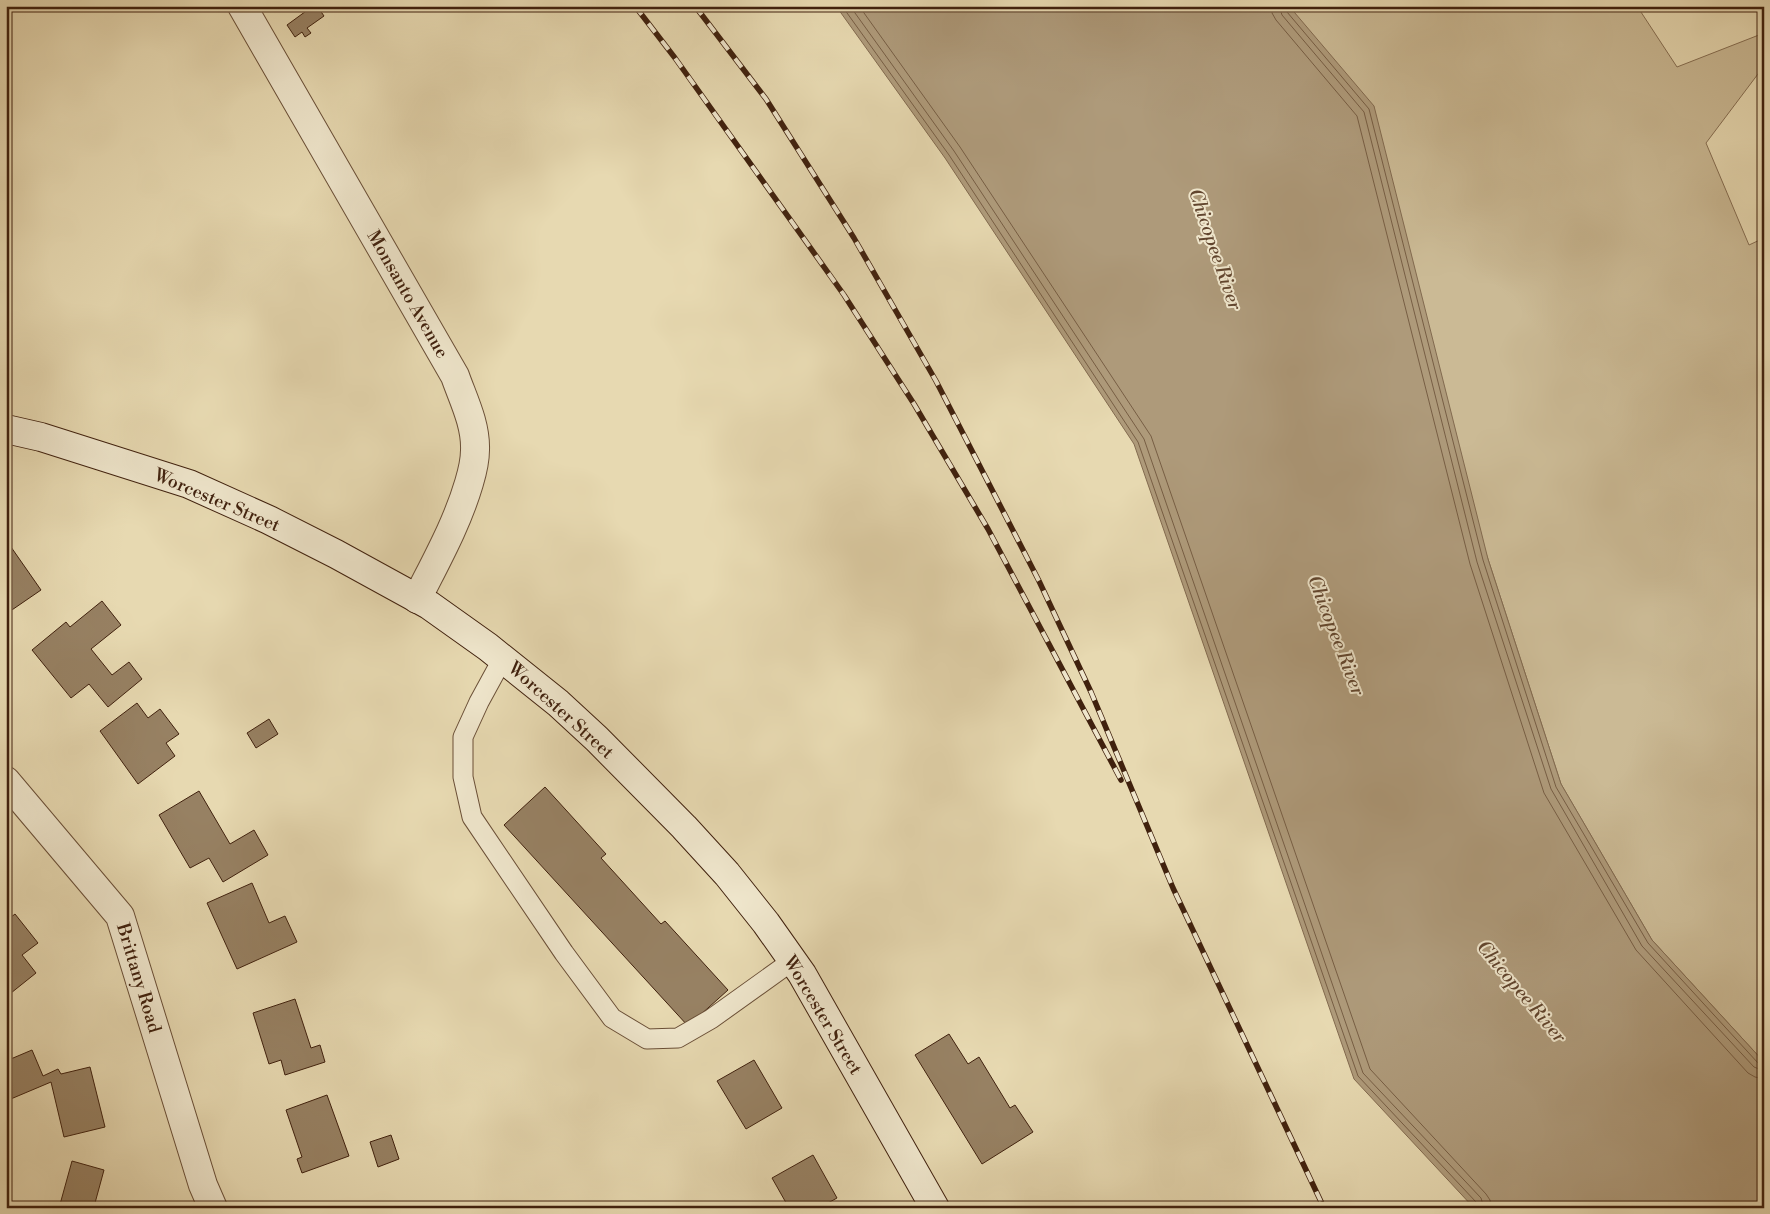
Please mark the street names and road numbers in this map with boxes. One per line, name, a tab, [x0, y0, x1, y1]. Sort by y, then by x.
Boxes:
street label: Monsanto Avenue	[362, 226, 453, 362]
street label: Worcester Street	[149, 463, 284, 538]
street label: Worcester Street	[502, 656, 619, 764]
street label: Brittany Road	[111, 920, 166, 1036]
street label: Worcester Street	[778, 951, 867, 1079]

